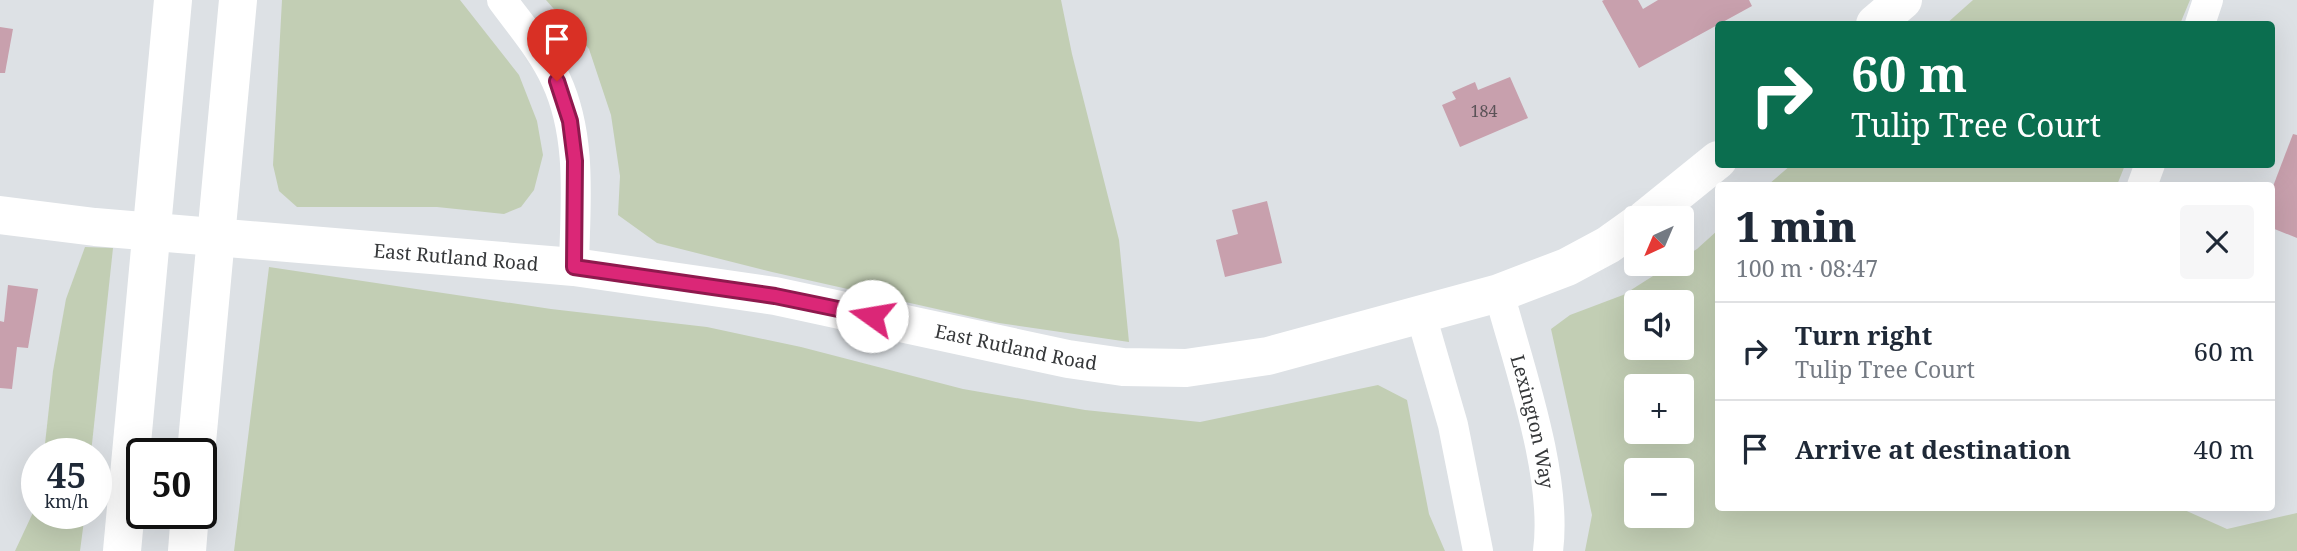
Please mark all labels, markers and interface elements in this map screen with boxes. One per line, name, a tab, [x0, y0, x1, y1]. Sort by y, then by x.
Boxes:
pin	[527, 9, 587, 81]
icon: arrive	[538, 20, 576, 58]
text: 60 m	[1851, 40, 1967, 106]
icon: right	[1736, 49, 1827, 140]
house number: 184	[1471, 100, 1497, 122]
text: Tulip Tree Court	[1851, 103, 2101, 146]
text: 1 min	[1736, 197, 1857, 254]
button: close	[2180, 205, 2254, 279]
north arrow	[1624, 206, 1694, 276]
map controls	[1624, 206, 1694, 528]
street label: East Rutland Road	[373, 237, 540, 277]
text: 100 m · 08:47	[1736, 252, 1878, 284]
position arrow	[835, 279, 909, 353]
button: sound	[1624, 290, 1694, 360]
text: Turn right	[1795, 317, 1932, 353]
street label: East Rutland Road	[932, 318, 1099, 376]
icon: right	[1736, 332, 1774, 370]
text: 60 m	[2194, 333, 2254, 369]
street label: Lexington Way	[1504, 352, 1560, 490]
text: Tulip Tree Court	[1795, 353, 1975, 385]
button: +	[1624, 374, 1694, 444]
icon: arrive	[1736, 430, 1774, 468]
text: Arrive at destination	[1795, 431, 2071, 467]
text: 40 m	[2194, 431, 2254, 467]
speed limit sign: 50	[126, 438, 217, 529]
text: 45	[47, 451, 86, 498]
button: −	[1624, 458, 1694, 528]
text: km/h	[44, 489, 89, 513]

